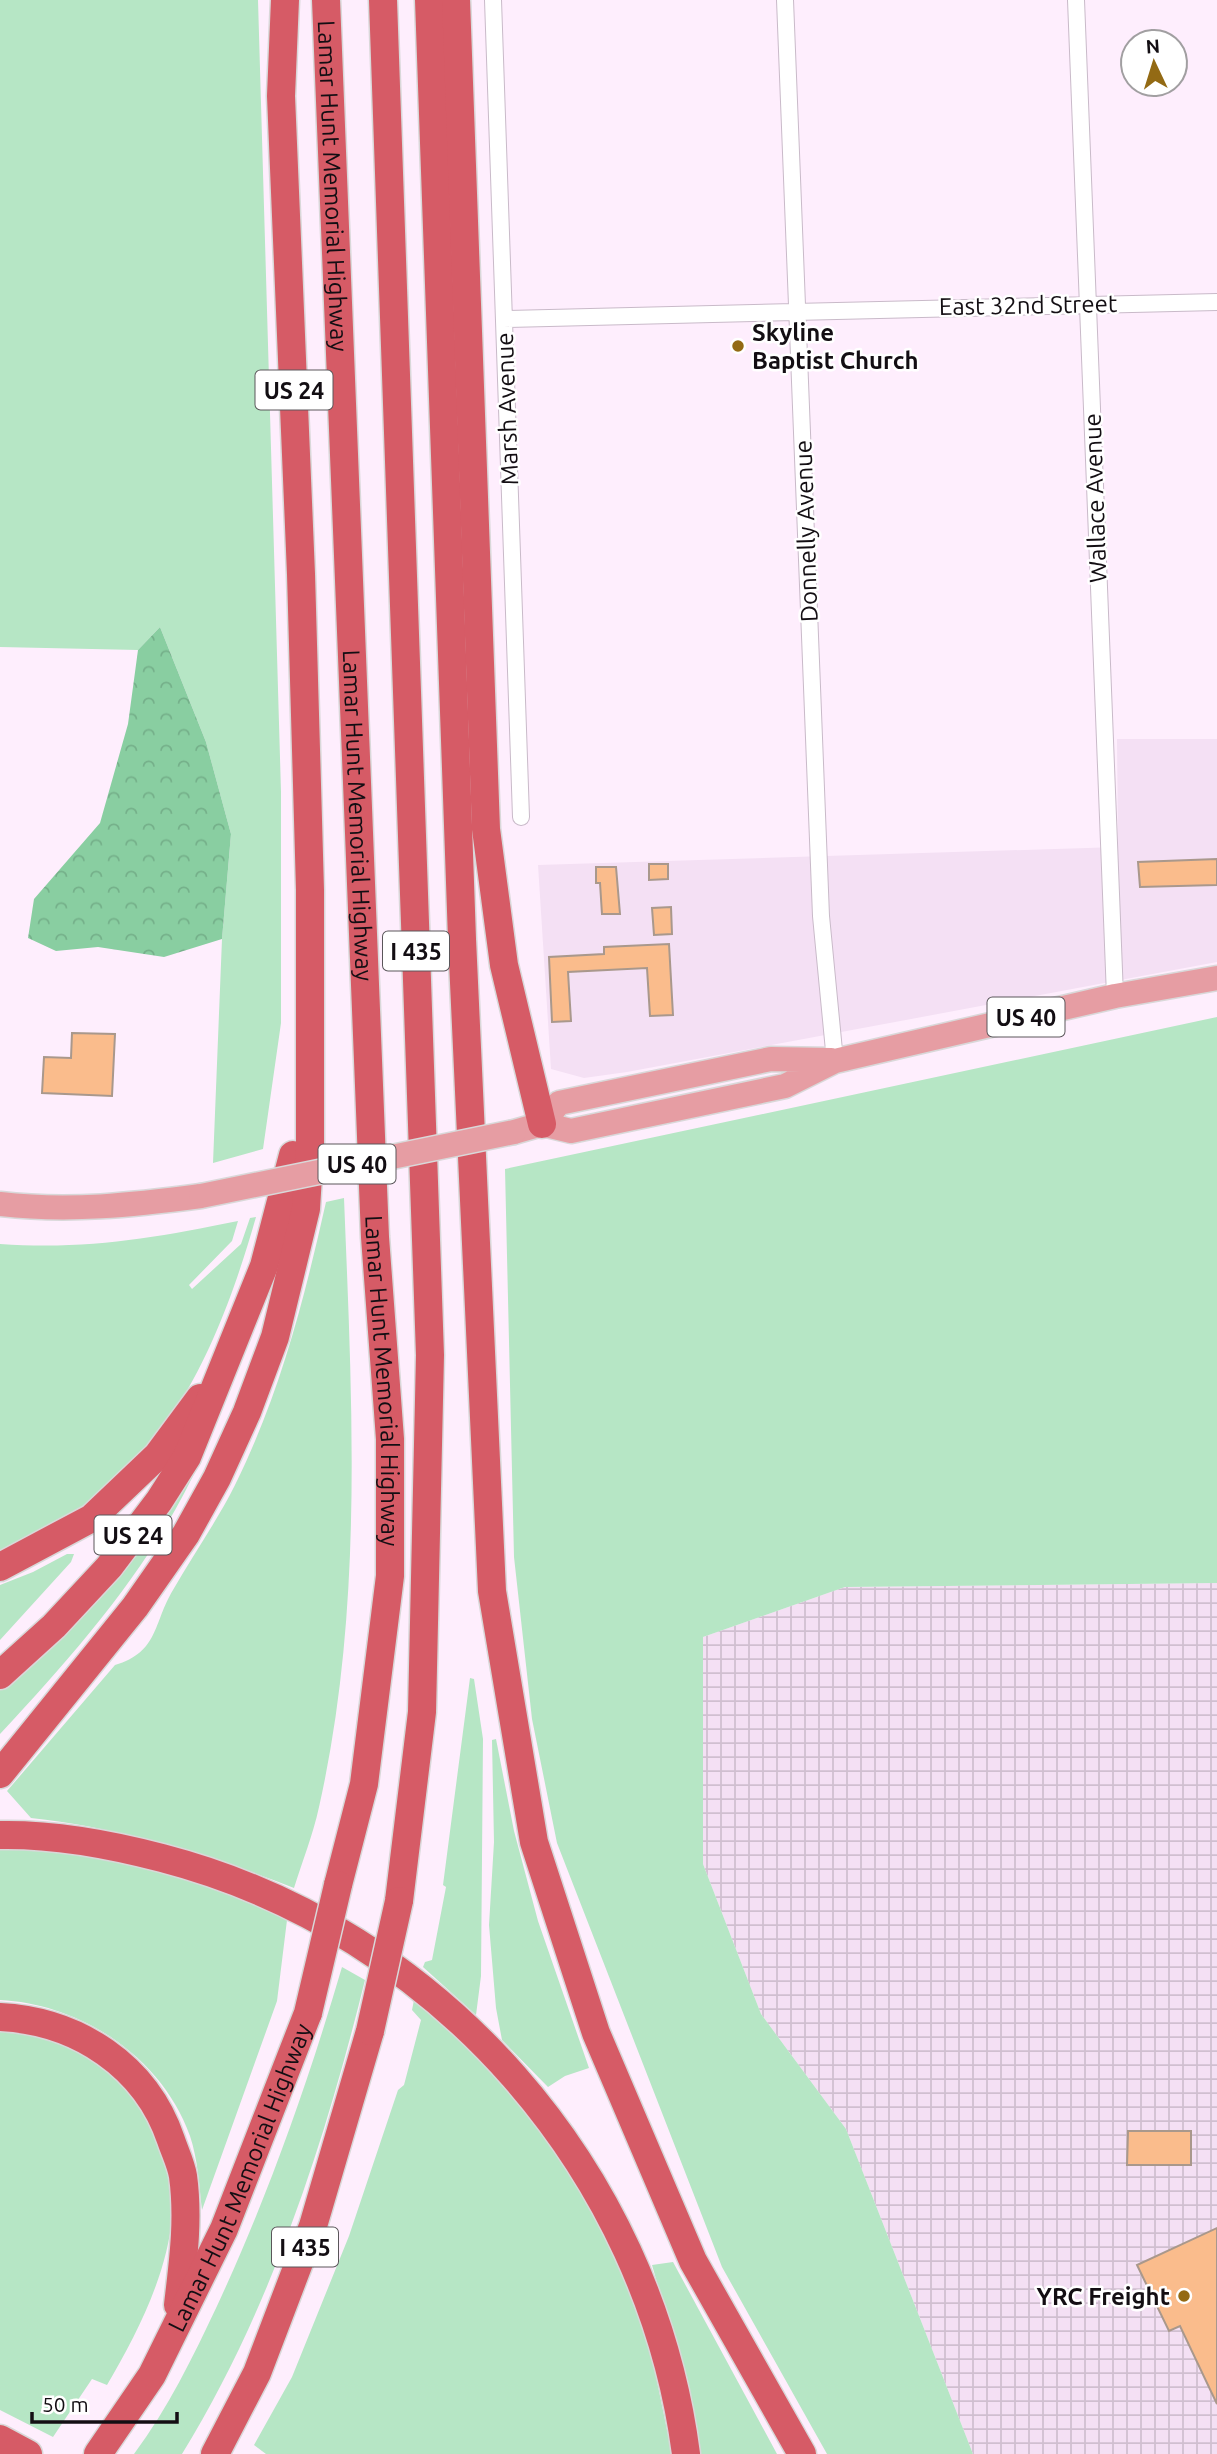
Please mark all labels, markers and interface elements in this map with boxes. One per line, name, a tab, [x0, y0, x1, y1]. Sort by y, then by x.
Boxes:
street label: Lamar Hunt Memorial Highway	[313, 19, 353, 353]
north arrow	[1119, 28, 1189, 98]
text: N	[1145, 35, 1161, 58]
street label: East 32nd Street	[939, 290, 1118, 320]
place label: Skyline Baptist Church	[752, 319, 919, 374]
street label: Marsh Avenue	[491, 332, 523, 486]
marker: Skyline Baptist Church	[730, 338, 746, 354]
road number: US 24	[256, 370, 332, 410]
street label: Wallace Avenue	[1079, 413, 1111, 583]
street label: Donnelly Avenue	[789, 440, 823, 622]
street label: Lamar Hunt Memorial Highway	[338, 649, 378, 982]
road number: I 435	[383, 932, 449, 970]
road number: US 40	[988, 998, 1064, 1036]
road number: US 40	[318, 1144, 396, 1184]
street label: Lamar Hunt Memorial Highway	[361, 1215, 404, 1547]
road number: US 24	[94, 1516, 172, 1554]
street label: Lamar Hunt Memorial Highway	[162, 2019, 316, 2336]
road number: I 435	[272, 2228, 338, 2266]
place label: YRC Freight	[1037, 2283, 1170, 2310]
marker: YRC Freight	[1176, 2288, 1192, 2304]
scale bar	[32, 2380, 177, 2424]
text: 50 m	[42, 2392, 89, 2416]

